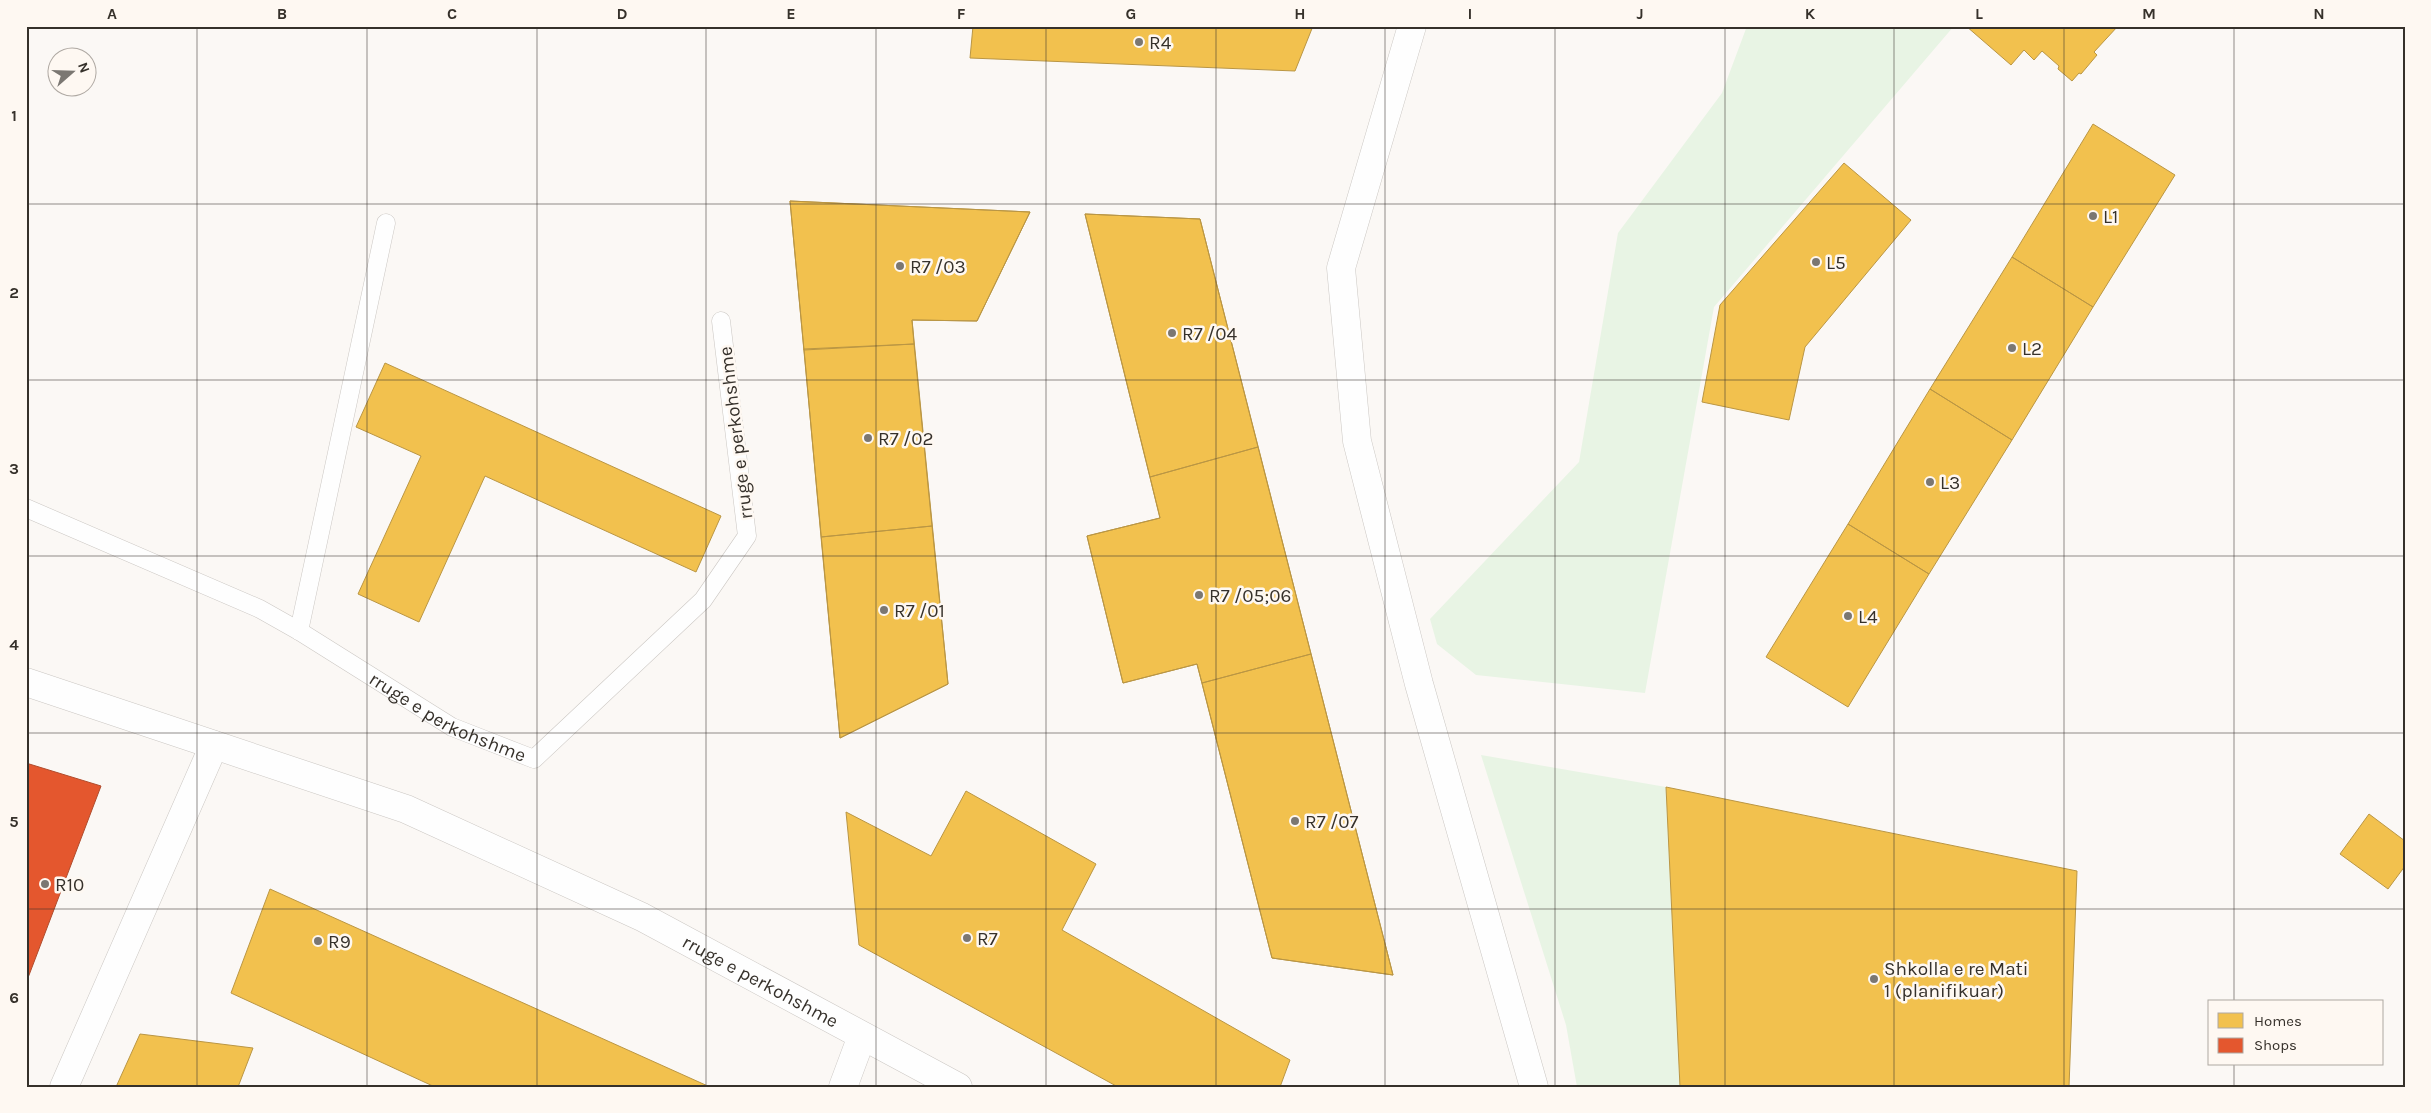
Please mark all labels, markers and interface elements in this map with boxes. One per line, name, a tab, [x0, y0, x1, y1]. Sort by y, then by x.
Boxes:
text: A	[107, 4, 117, 23]
text: B	[277, 4, 287, 23]
text: C	[447, 4, 457, 23]
text: D	[617, 4, 628, 23]
text: E	[786, 4, 796, 23]
text: F	[957, 4, 966, 23]
text: G	[1126, 4, 1136, 23]
text: H	[1294, 4, 1306, 23]
text: I	[1468, 4, 1472, 23]
text: J	[1636, 4, 1644, 23]
text: K	[1805, 4, 1816, 23]
text: L	[1975, 4, 1983, 23]
text: M	[2142, 4, 2156, 23]
text: N	[2313, 4, 2325, 23]
place label: R4	[1149, 32, 1172, 54]
marker: R4	[1133, 36, 1145, 48]
north arrow	[48, 48, 98, 98]
text: N	[74, 60, 93, 75]
text: 1	[11, 106, 17, 125]
place label: L1	[2103, 206, 2118, 228]
marker: L1	[2087, 210, 2099, 222]
place label: L5	[1826, 252, 1846, 274]
place label: R7 /03	[910, 256, 966, 278]
marker: L5	[1810, 256, 1822, 268]
marker: R7 /03	[894, 260, 906, 272]
text: 2	[9, 283, 19, 302]
place label: R7 /04	[1182, 323, 1238, 345]
marker: R7 /04	[1166, 327, 1178, 339]
place label: L2	[2022, 338, 2042, 360]
marker: L2	[2006, 342, 2018, 354]
street label: rruge e perkohshme	[714, 345, 757, 520]
place label: R7 /02	[878, 428, 934, 450]
marker: R7 /02	[862, 432, 874, 444]
text: 3	[9, 459, 19, 478]
place label: L3	[1940, 472, 1960, 494]
marker: L3	[1924, 476, 1936, 488]
place label: R7 /05;06	[1209, 585, 1291, 607]
marker: R7 /05;06	[1193, 589, 1205, 601]
place label: R7 /01	[894, 600, 945, 622]
marker: R7 /01	[878, 604, 890, 616]
place label: L4	[1858, 606, 1878, 628]
marker: L4	[1842, 610, 1854, 622]
text: 4	[9, 635, 19, 654]
street label: rruge e perkohshme	[365, 668, 529, 767]
place label: R7 /07	[1305, 811, 1359, 833]
text: 5	[9, 812, 19, 831]
marker: R7 /07	[1289, 815, 1301, 827]
place label: R10	[55, 874, 84, 896]
marker: R10	[39, 878, 51, 890]
place label: R7	[977, 928, 998, 950]
place label: R9	[328, 931, 351, 953]
street label: rruge e perkohshme	[678, 931, 842, 1033]
marker: R7	[961, 932, 973, 944]
marker: R9	[312, 935, 324, 947]
place label: Shkolla e re Mati 1 (planifikuar)	[1884, 958, 2028, 1002]
marker: Shkolla e re Mati 1 (planifikuar)	[1868, 973, 1880, 985]
text: 6	[9, 988, 19, 1007]
legend	[2208, 1000, 2384, 1066]
text: Homes	[2254, 1012, 2302, 1030]
text: Shops	[2254, 1036, 2297, 1054]

